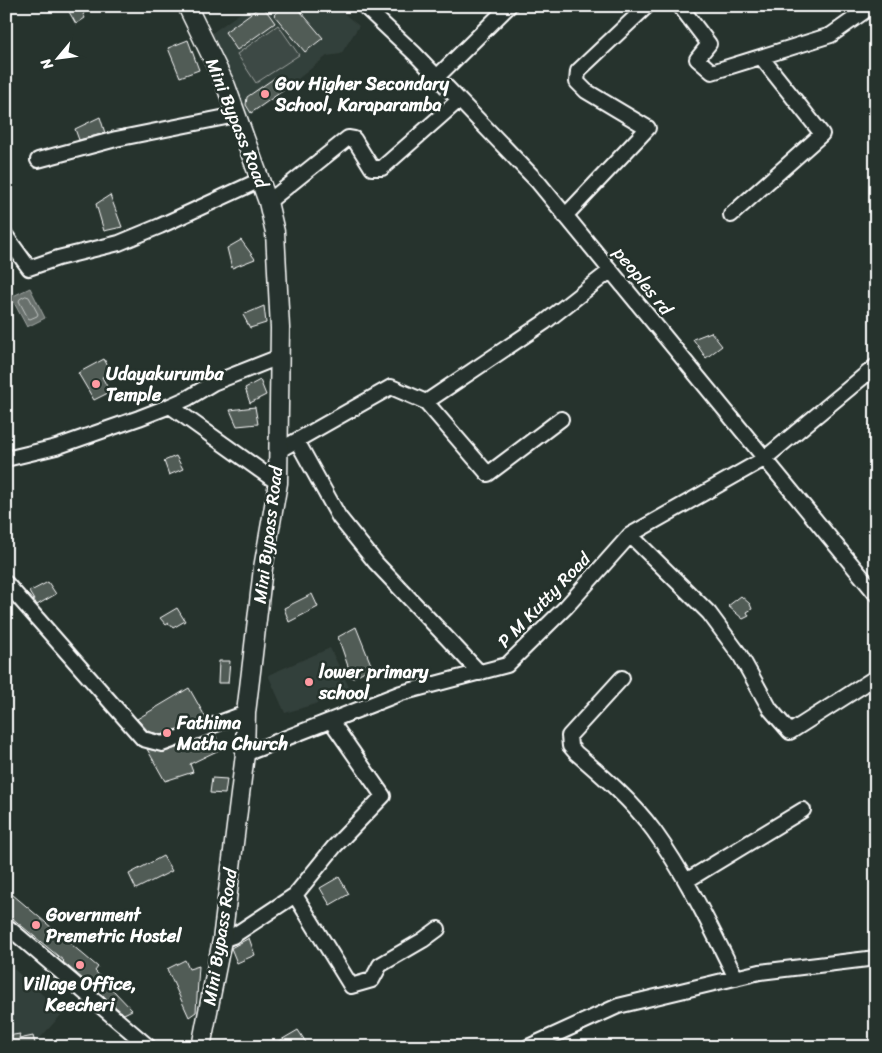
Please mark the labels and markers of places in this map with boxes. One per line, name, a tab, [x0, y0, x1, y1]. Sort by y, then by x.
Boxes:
place label: Gov Higher Secondary School, Karaparamba	[274, 68, 450, 121]
marker: Gov Higher Secondary School, Karaparamba	[259, 88, 271, 100]
place label: Udayakurumba Temple	[106, 358, 224, 411]
marker: Udayakurumba Temple	[90, 378, 102, 390]
place label: lower primary school	[318, 656, 429, 709]
marker: lower primary school	[303, 676, 315, 688]
place label: Fathima Matha Church	[176, 707, 288, 760]
marker: Fathima Matha Church	[161, 727, 173, 739]
place label: Government Premetric Hostel	[45, 899, 182, 952]
marker: Government Premetric Hostel	[30, 919, 42, 931]
marker: Village Office, Keecheri	[74, 959, 86, 971]
place label: Village Office, Keecheri	[23, 968, 137, 1021]

